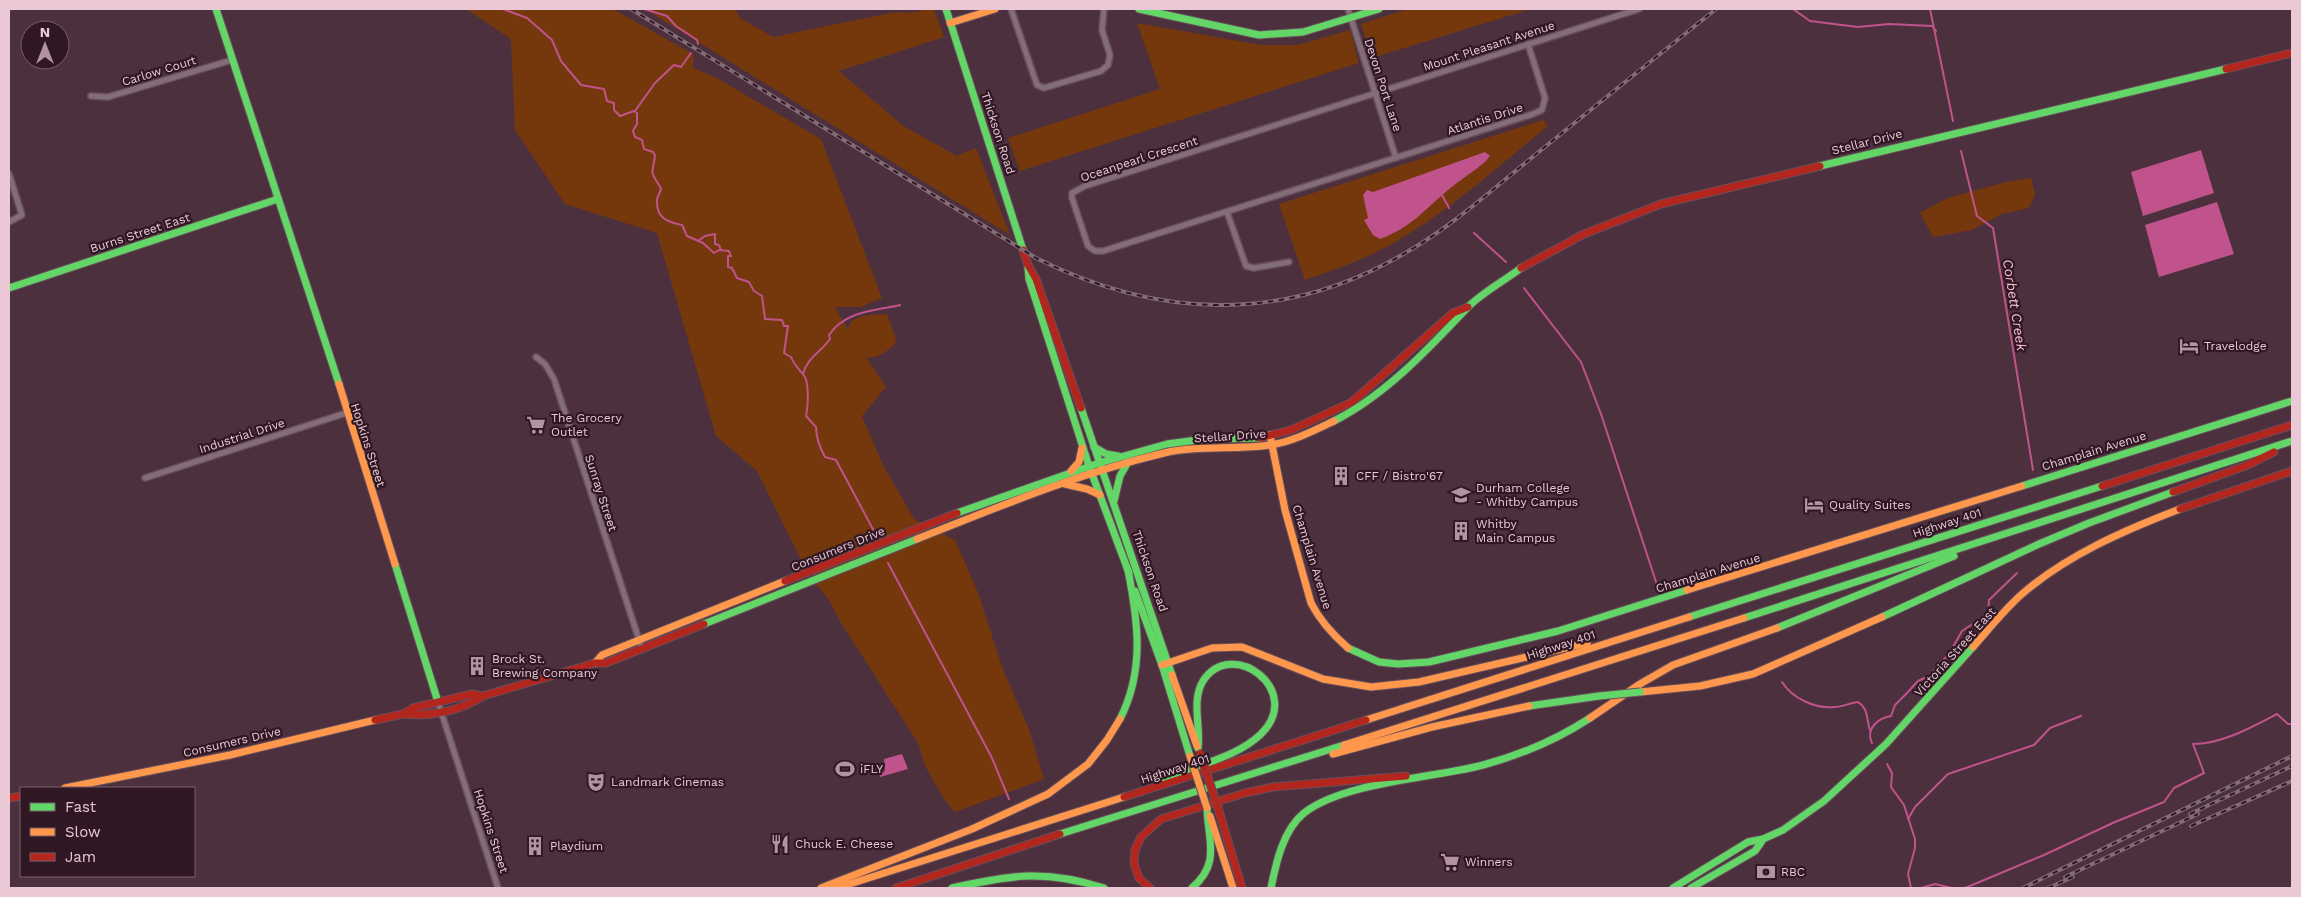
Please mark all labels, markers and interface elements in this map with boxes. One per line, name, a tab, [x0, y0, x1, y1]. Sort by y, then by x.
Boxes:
street label: Mount Pleasant Avenue	[1421, 18, 1557, 74]
north arrow	[20, 20, 70, 70]
text: N	[40, 24, 50, 40]
street label: Devon Port Lane	[1361, 37, 1405, 133]
street label: Carlow Court	[120, 53, 198, 89]
street label: Thickson Road	[978, 90, 1018, 176]
street label: Atlantis Drive	[1445, 100, 1525, 138]
street label: Stellar Drive	[1830, 126, 1904, 158]
street label: Oceanpearl Crescent	[1079, 133, 1199, 185]
street label: Burns Street East	[88, 210, 192, 256]
water label: Corbett Creek	[2000, 258, 2030, 352]
hotel icon: Travelodge	[2178, 335, 2200, 357]
place label: Travelodge	[2204, 339, 2267, 353]
street label: Hopkins Street	[348, 401, 388, 489]
place label: The Grocery Outlet	[551, 411, 623, 439]
supermarket icon: The Grocery Outlet	[525, 414, 547, 436]
street label: Industrial Drive	[197, 416, 287, 456]
street label: Stellar Drive	[1193, 426, 1267, 446]
street label: Champlain Avenue	[2040, 428, 2148, 474]
street label: Sunray Street	[582, 453, 620, 533]
building icon: CFF / Bistro'67	[1330, 465, 1352, 487]
place label: CFF / Bistro'67	[1356, 469, 1443, 483]
place label: Durham College - Whitby Campus	[1476, 481, 1578, 509]
school or university icon: Durham College - Whitby Campus	[1450, 484, 1472, 506]
hotel icon: Quality Suites	[1803, 494, 1825, 516]
place label: Quality Suites	[1829, 498, 1911, 512]
street label: Champlain Avenue	[1289, 503, 1335, 611]
street label: Highway 401	[1911, 505, 1983, 541]
place label: Whitby Main Campus	[1476, 517, 1555, 545]
building icon: Whitby Main Campus	[1450, 520, 1472, 542]
street label: Consumers Drive	[789, 524, 887, 574]
street label: Thickson Road	[1129, 528, 1171, 614]
street label: Champlain Avenue	[1654, 550, 1762, 596]
street label: Victoria Street East	[1911, 605, 1999, 699]
street label: Highway 401	[1525, 627, 1597, 663]
place label: Brock St. Brewing Company	[492, 652, 598, 680]
building icon: Brock St. Brewing Company	[466, 655, 488, 677]
street label: Consumers Drive	[182, 724, 282, 760]
street label: Highway 401	[1139, 751, 1211, 787]
sports icon: iFLY	[834, 758, 856, 780]
place label: iFLY	[860, 762, 883, 776]
theatre icon: Landmark Cinemas	[585, 771, 607, 793]
place label: Landmark Cinemas	[611, 775, 724, 789]
legend	[20, 787, 195, 877]
street label: Hopkins Street	[471, 787, 511, 875]
text: Fast	[65, 798, 97, 816]
text: Slow	[65, 823, 101, 841]
restaurant icon: Chuck E. Cheese	[769, 833, 791, 855]
building icon: Playdium	[524, 835, 546, 857]
place label: Chuck E. Cheese	[795, 837, 893, 851]
place label: Playdium	[550, 839, 603, 853]
text: Jam	[65, 848, 96, 866]
supermarket icon: Winners	[1439, 851, 1461, 873]
place label: Winners	[1465, 855, 1512, 869]
bank icon: RBC	[1755, 861, 1777, 883]
place label: RBC	[1781, 865, 1805, 879]

